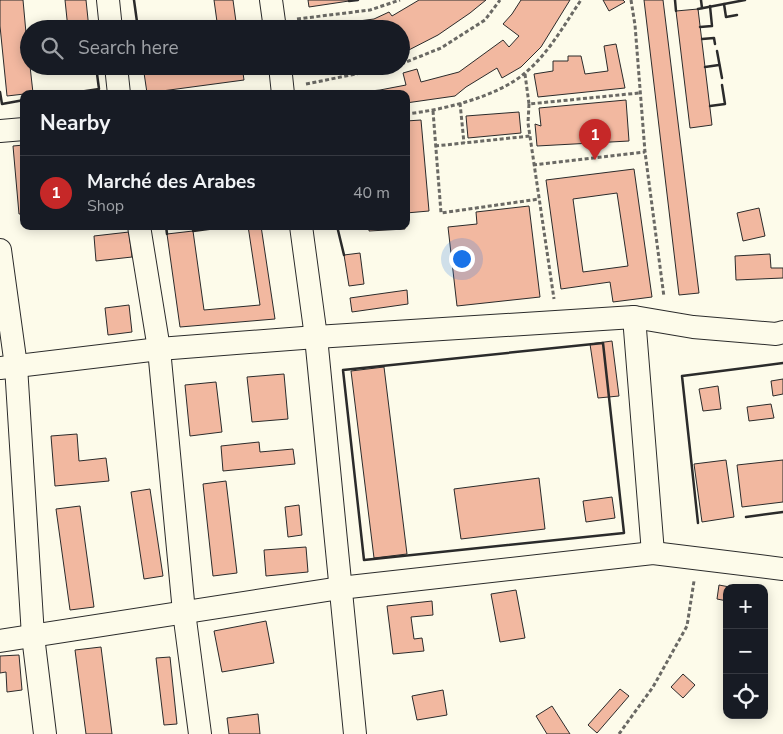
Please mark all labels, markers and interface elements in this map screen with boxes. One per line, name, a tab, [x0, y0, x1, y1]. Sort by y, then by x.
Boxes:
search box	[20, 20, 410, 75]
icon: search	[38, 34, 66, 62]
text: Search here	[78, 35, 179, 61]
text: Nearby	[40, 109, 110, 137]
pin: 1	[579, 119, 611, 160]
text: Marché des Arabes	[87, 169, 256, 195]
text: 1	[51, 182, 61, 204]
text: 40 m	[353, 182, 390, 204]
text: Shop	[87, 195, 124, 217]
your location	[449, 246, 475, 272]
map controls	[723, 584, 768, 719]
button: +	[723, 584, 768, 629]
button: −	[723, 629, 768, 674]
button: locate	[723, 674, 768, 719]

